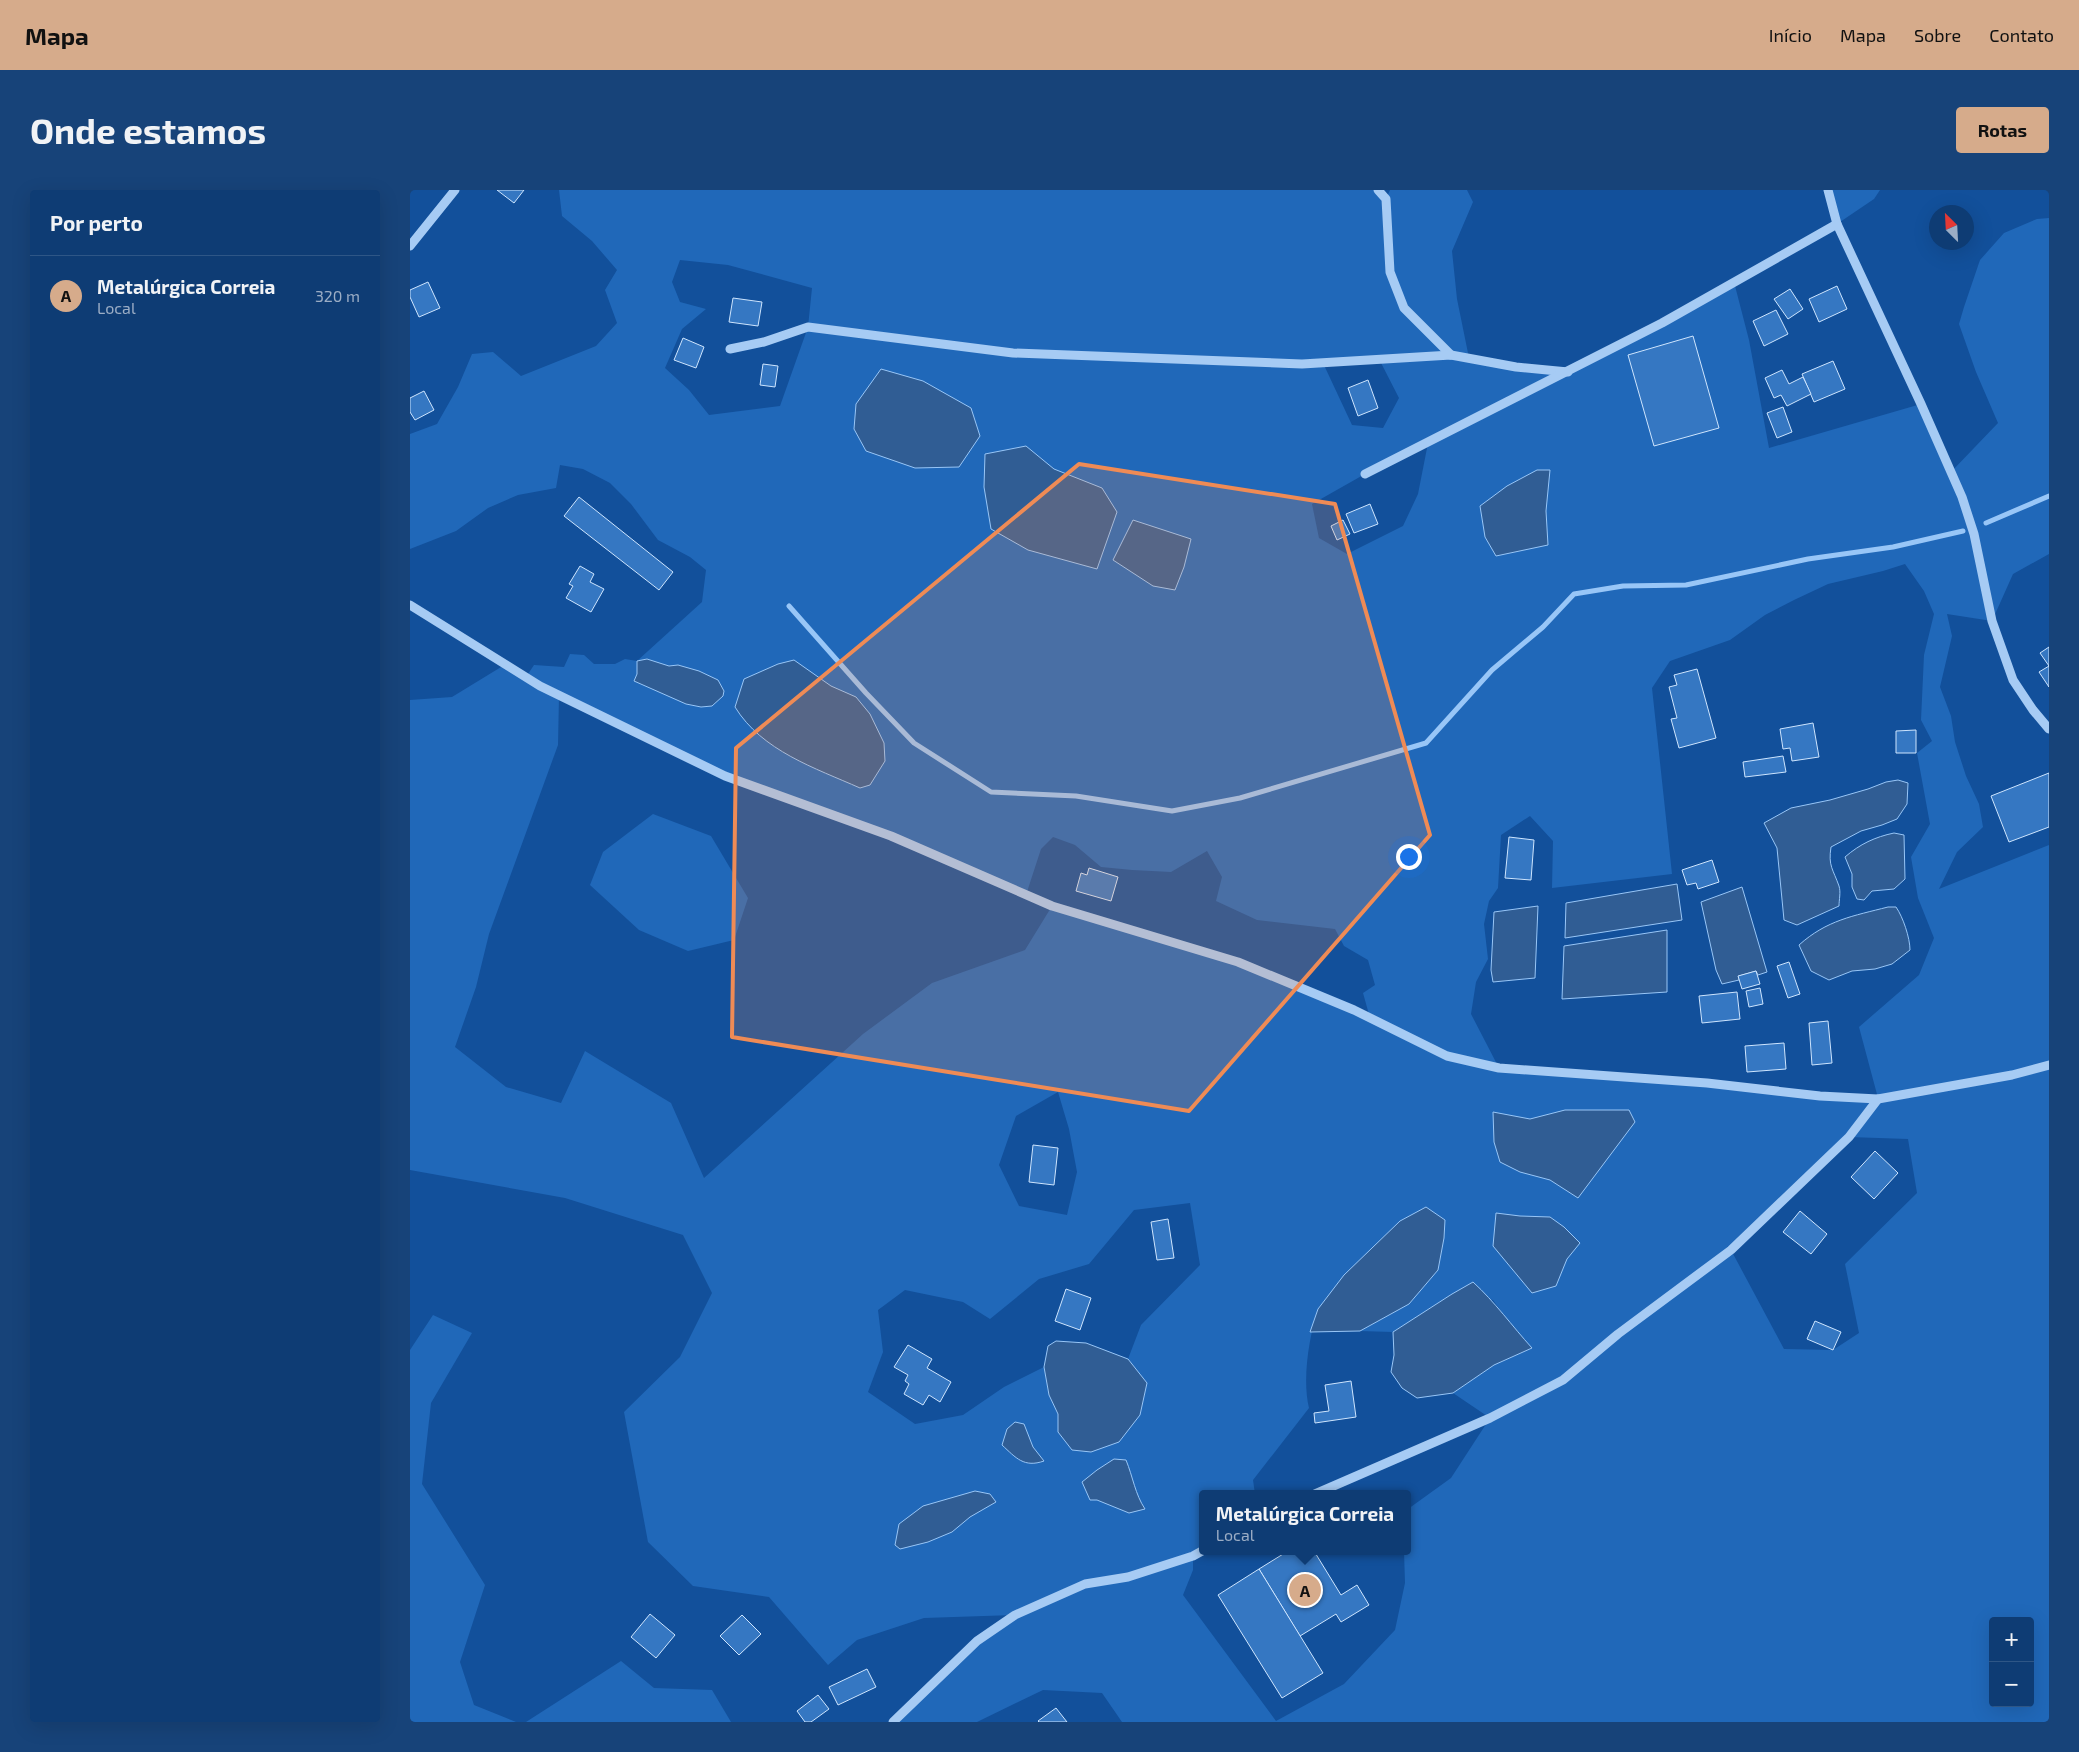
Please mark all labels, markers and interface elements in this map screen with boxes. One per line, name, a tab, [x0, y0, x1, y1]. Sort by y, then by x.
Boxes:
text: Mapa	[25, 21, 89, 50]
text: Início	[1769, 24, 1812, 46]
text: Mapa	[1840, 24, 1886, 46]
text: Sobre	[1914, 24, 1961, 46]
text: Contato	[1989, 24, 2054, 46]
button: Rotas	[1956, 107, 2049, 153]
text: Onde estamos	[30, 109, 266, 151]
north arrow	[1929, 205, 1974, 250]
text: Por perto	[50, 210, 143, 235]
text: Metalúrgica Correia	[97, 275, 275, 298]
text: A	[61, 286, 71, 305]
text: 320 m	[315, 286, 360, 305]
text: Local	[97, 298, 136, 317]
your location	[1396, 844, 1422, 870]
popup	[1199, 1490, 1411, 1555]
text: Metalúrgica Correia	[1216, 1502, 1394, 1525]
text: Local	[1216, 1525, 1254, 1544]
pin: A	[1289, 1571, 1321, 1609]
map controls	[1989, 1617, 2034, 1707]
button: +	[1989, 1617, 2034, 1662]
button: −	[1989, 1662, 2034, 1707]

